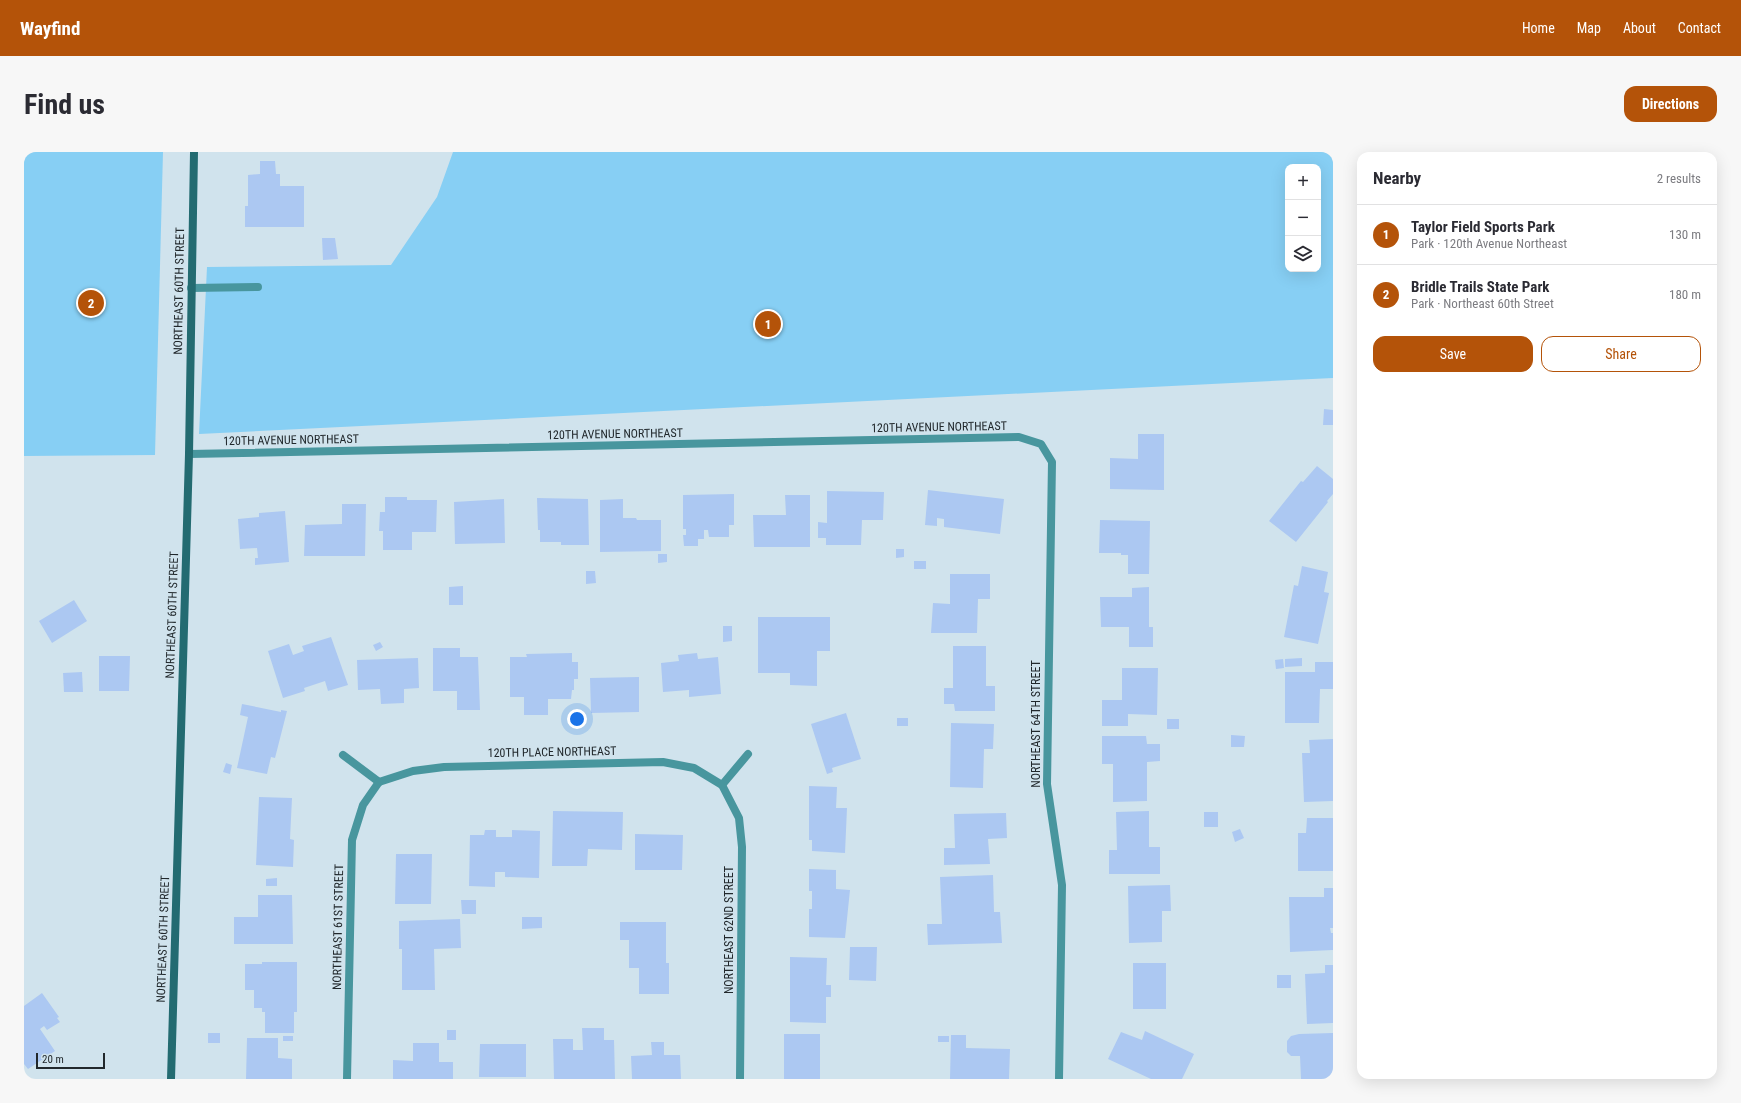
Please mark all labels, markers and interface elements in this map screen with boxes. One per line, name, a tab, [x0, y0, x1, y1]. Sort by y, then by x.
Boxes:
text: Wayfind	[20, 17, 80, 40]
text: Home	[1522, 20, 1555, 36]
text: Map	[1577, 20, 1601, 36]
text: About	[1623, 20, 1656, 36]
text: Contact	[1678, 20, 1721, 36]
button: Directions	[1624, 86, 1717, 122]
text: Find us	[24, 88, 105, 121]
map controls	[1285, 164, 1321, 272]
button: +	[1285, 164, 1321, 200]
text: Nearby	[1373, 168, 1421, 188]
text: 2 results	[1657, 171, 1701, 186]
button: −	[1285, 200, 1321, 236]
text: Taylor Field Sports Park	[1411, 218, 1555, 236]
street label: NORTHEAST 60TH STREET	[171, 227, 187, 355]
text: 1	[1383, 227, 1389, 242]
text: 130 m	[1669, 227, 1701, 242]
button: layers	[1285, 236, 1321, 272]
text: Park · 120th Avenue Northeast	[1411, 236, 1567, 251]
text: Bridle Trails State Park	[1411, 278, 1550, 296]
text: 2	[1383, 287, 1389, 302]
text: 180 m	[1669, 287, 1701, 302]
pin: 2	[78, 288, 104, 318]
text: Park · Northeast 60th Street	[1411, 296, 1554, 311]
pin: 1	[755, 309, 781, 339]
button: Save	[1373, 336, 1533, 372]
button: Share	[1541, 336, 1701, 372]
street label: 120TH AVENUE NORTHEAST	[871, 419, 1007, 435]
street label: 120TH AVENUE NORTHEAST	[547, 426, 683, 442]
street label: 120TH AVENUE NORTHEAST	[223, 432, 359, 448]
street label: NORTHEAST 60TH STREET	[163, 551, 181, 679]
street label: NORTHEAST 64TH STREET	[1029, 660, 1043, 788]
your location	[567, 709, 587, 729]
street label: 120TH PLACE NORTHEAST	[488, 744, 616, 760]
street label: NORTHEAST 61ST STREET	[330, 864, 346, 990]
street label: NORTHEAST 62ND STREET	[722, 866, 736, 994]
street label: NORTHEAST 60TH STREET	[154, 875, 172, 1003]
scale bar	[36, 1051, 105, 1070]
text: 20 m	[42, 1053, 64, 1066]

